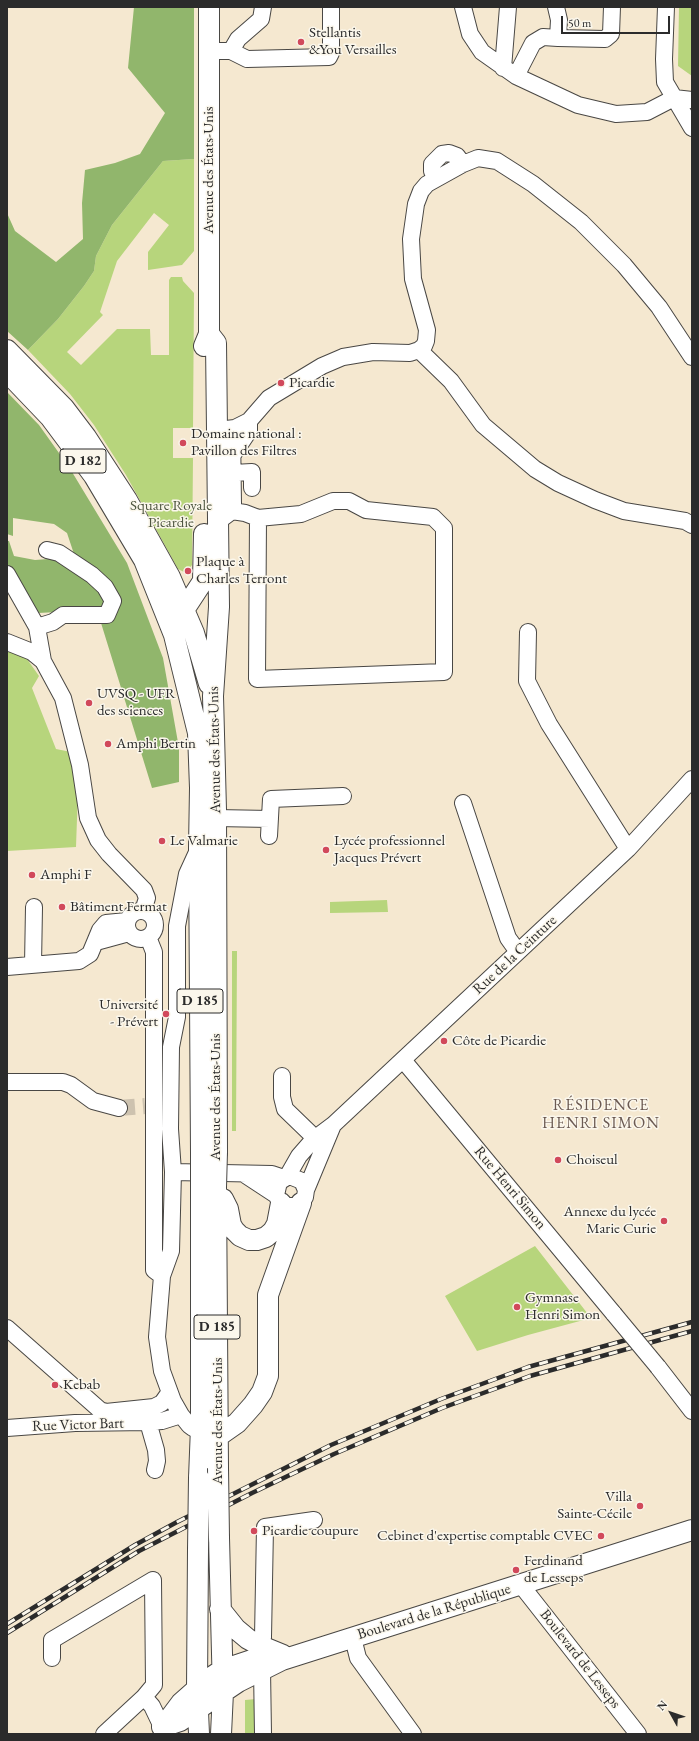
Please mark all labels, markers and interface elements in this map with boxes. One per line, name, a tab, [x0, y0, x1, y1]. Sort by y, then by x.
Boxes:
scale bar	[563, 8, 672, 34]
text: 50 m	[568, 15, 591, 31]
place label: Stellantis &You Versailles	[309, 24, 396, 59]
marker: Stellantis &You Versailles	[296, 37, 306, 47]
street label: Avenue des États-Unis	[200, 106, 218, 234]
place label: Picardie	[289, 374, 335, 392]
marker: Picardie	[276, 378, 286, 388]
place label: Domaine national : Pavillon des Filtres	[191, 425, 302, 460]
marker: Domaine national : Pavillon des Filtres	[178, 438, 188, 448]
road number: D 182	[60, 449, 106, 473]
park label: Square Royale Picardie	[130, 497, 212, 532]
place label: Plaque à Charles Terront	[196, 553, 287, 588]
marker: Plaque à Charles Terront	[183, 566, 193, 576]
place label: UVSQ - UFR des sciences	[97, 685, 176, 720]
street label: Avenue des États-Unis	[205, 686, 225, 814]
marker: UVSQ - UFR des sciences	[84, 698, 94, 708]
place label: Amphi Bertin	[116, 735, 196, 753]
marker: Amphi Bertin	[103, 739, 113, 749]
place label: Le Valmarie	[170, 832, 238, 850]
place label: Lycée professionnel Jacques Prévert	[334, 832, 445, 867]
marker: Le Valmarie	[157, 836, 167, 846]
marker: Lycée professionnel Jacques Prévert	[321, 845, 331, 855]
place label: Amphi F	[40, 866, 92, 884]
marker: Amphi F	[27, 870, 37, 880]
place label: Bâtiment Fermat	[70, 898, 167, 916]
marker: Bâtiment Fermat	[57, 902, 67, 912]
street label: Rue de la Ceinture	[469, 912, 561, 998]
road number: D 185	[177, 989, 223, 1013]
place label: Université - Prévert	[99, 996, 158, 1031]
marker: Université - Prévert	[161, 1009, 171, 1019]
place label: Côte de Picardie	[452, 1032, 546, 1050]
street label: Avenue des États-Unis	[207, 1033, 225, 1161]
marker: Côte de Picardie	[439, 1036, 449, 1046]
district label: RÉSIDENCE HENRI SIMON	[542, 1096, 660, 1134]
street label: Rue Henri Simon	[470, 1143, 550, 1233]
place label: Choiseul	[566, 1151, 618, 1169]
marker: Choiseul	[553, 1155, 563, 1165]
place label: Annexe du lycée Marie Curie	[564, 1203, 656, 1238]
marker: Annexe du lycée Marie Curie	[659, 1216, 669, 1226]
place label: Gymnase Henri Simon	[525, 1289, 600, 1324]
marker: Gymnase Henri Simon	[512, 1302, 522, 1312]
road number: D 185	[194, 1315, 240, 1339]
street label: Avenue des États-Unis	[209, 1357, 227, 1485]
place label: Kebab	[63, 1376, 100, 1394]
marker: Kebab	[50, 1380, 60, 1390]
street label: Rue Victor Bart	[32, 1414, 124, 1436]
place label: Villa Sainte-Cécile	[557, 1488, 632, 1523]
marker: Villa Sainte-Cécile	[635, 1501, 645, 1511]
place label: Picardie coupure	[262, 1522, 359, 1540]
marker: Picardie coupure	[249, 1526, 259, 1536]
place label: Cebinet d'expertise comptable CVEC	[377, 1527, 593, 1545]
marker: Cebinet d'expertise comptable CVEC	[596, 1531, 606, 1541]
place label: Ferdinand de Lesseps	[524, 1552, 583, 1587]
marker: Ferdinand de Lesseps	[511, 1565, 521, 1575]
street label: Boulevard de la République	[355, 1580, 513, 1644]
street label: Boulevard de Lesseps	[536, 1606, 624, 1712]
north arrow	[651, 1693, 691, 1733]
text: N	[654, 1697, 670, 1713]

